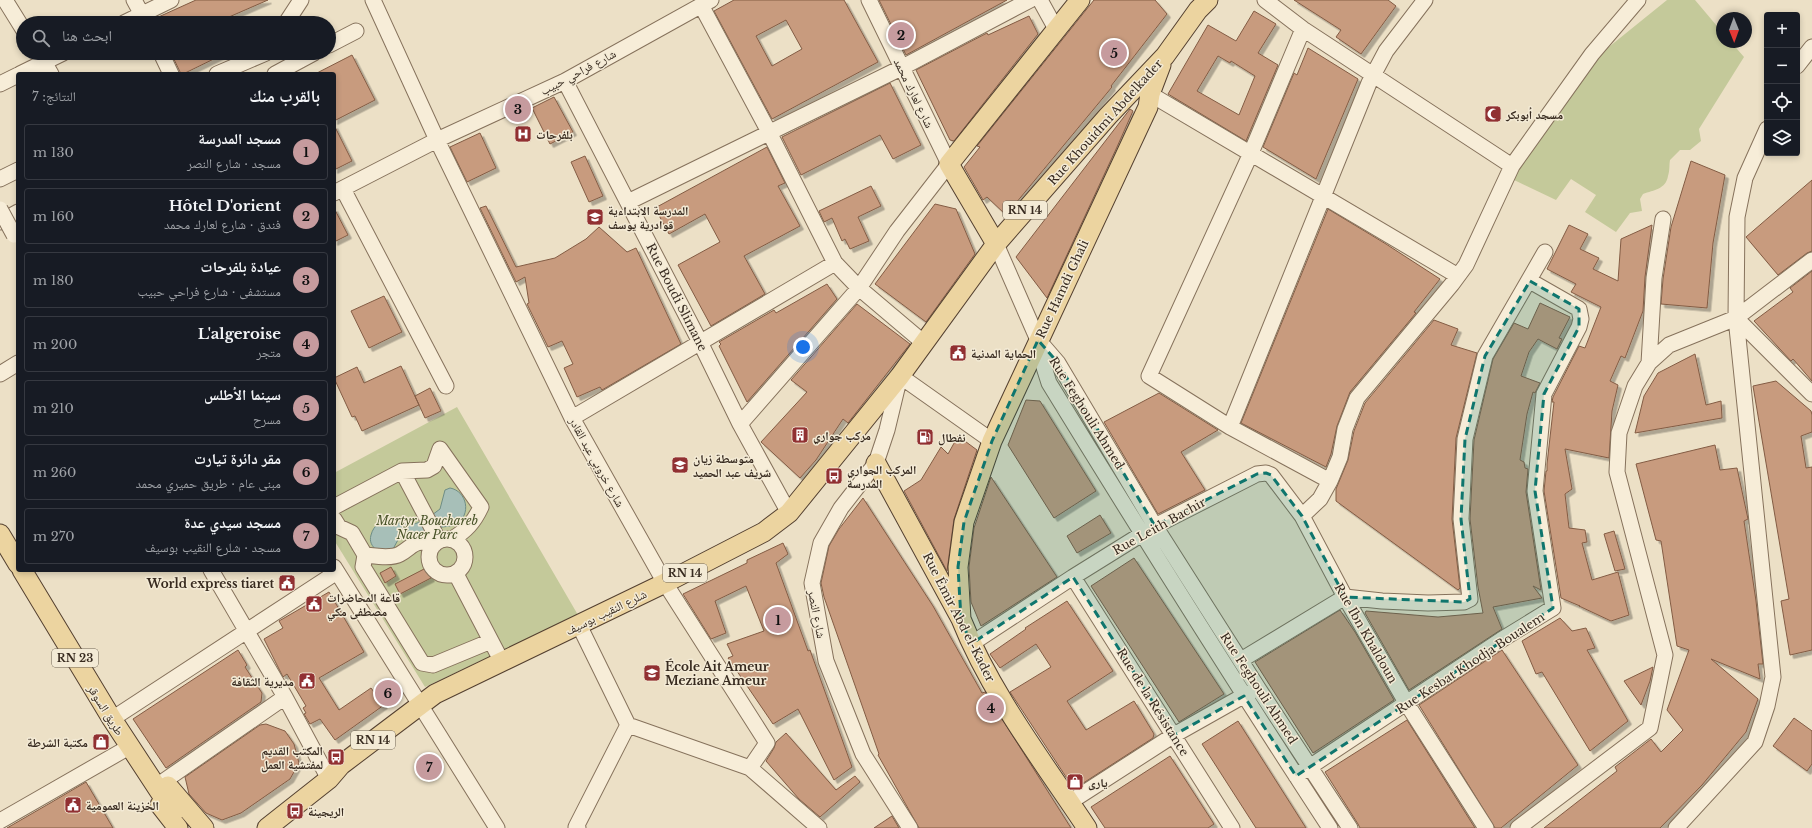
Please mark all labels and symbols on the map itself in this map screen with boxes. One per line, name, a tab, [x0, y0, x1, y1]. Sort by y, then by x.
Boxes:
north arrow	[1716, 12, 1752, 48]
pin: 2	[888, 20, 914, 50]
pin: 5	[1101, 38, 1127, 68]
street label: شارع فراحي حبيب	[538, 46, 620, 101]
street label: شارع لعارك محمد	[890, 56, 937, 131]
street label: Rue Khouidmi Abdelkader	[1045, 56, 1166, 188]
pin: 3	[505, 94, 531, 124]
mosque icon: مسجد أبوبكر	[1483, 104, 1503, 124]
place label: مسجد أبوبكر	[1505, 107, 1563, 122]
hospital icon: بلفرحات	[513, 124, 533, 144]
place label: بلفرحات	[536, 127, 573, 142]
road number: RN 14	[1003, 201, 1047, 219]
place label: المدرسة الابتداءية قوادرية يوسف	[608, 203, 688, 232]
school or university icon: المدرسة الابتداءية قوادرية يوسف	[585, 207, 605, 227]
street label: Rue Hamdi Ghali	[1033, 237, 1091, 341]
street label: Rue Boudi Slimane	[643, 241, 711, 354]
your location	[793, 337, 813, 357]
public building icon: الحماية المدنية	[948, 343, 968, 363]
place label: الحماية المدنية	[971, 346, 1036, 361]
street label: Rue Feghouli Ahmed	[1046, 354, 1128, 472]
street label: شارع خروبي عبد القادر	[563, 413, 628, 511]
building icon: مركب جواري	[790, 425, 810, 445]
fuel station icon: نفطال	[915, 427, 935, 447]
place label: مركب جواري	[813, 428, 871, 445]
place label: نفطال	[938, 430, 966, 446]
place label: متوسطة زيان شريف عبد الحميد	[693, 451, 771, 480]
school or university icon: متوسطة زيان شريف عبد الحميد	[670, 455, 690, 475]
place label: المركب الجواري المدرسة	[847, 462, 916, 491]
bus stop icon: المركب الجواري المدرسة	[824, 466, 844, 486]
street label: Rue Leith Bachir	[1110, 494, 1208, 558]
park label: Martyr Bouchareb Nacer Parc	[375, 513, 478, 542]
street label: Rue Émir Abd el-Kader	[920, 549, 999, 685]
road number: RN 14	[663, 564, 707, 582]
public building icon: World express tiaret	[277, 573, 297, 593]
place label: World express tiaret	[146, 576, 274, 591]
street label: Rue Ibn Khaldoun	[1331, 580, 1401, 686]
street label: شلرع النقيب بوسيف	[563, 586, 650, 639]
street label: شارع النصر	[804, 587, 829, 640]
place label: قاعة المحاضرات مصطفى مكي	[327, 590, 400, 621]
public building icon: قاعة المحاضرات مصطفى مكي	[304, 594, 324, 614]
pin: 1	[765, 605, 791, 635]
street label: Rue Kesbat Khodja Boualem	[1393, 609, 1547, 717]
street label: Rue Feghouli Ahmed	[1217, 629, 1301, 747]
street label: Rue de la Résistance	[1114, 645, 1192, 759]
road number: RN 23	[52, 649, 98, 667]
place label: École Ait Ameur Meziane Ameur	[665, 658, 769, 688]
school or university icon: École Ait Ameur Meziane Ameur	[642, 663, 662, 683]
public building icon: مديرية الثقافة	[297, 671, 317, 691]
place label: مديرية الثقافة	[231, 674, 294, 689]
pin: 6	[375, 678, 401, 708]
street label: طريق السوقر	[84, 681, 127, 738]
pin: 4	[978, 693, 1004, 723]
road number: RN 14	[351, 731, 395, 749]
shop icon: مكتبة الشرطة	[91, 732, 111, 752]
place label: مكتبة الشرطة	[27, 735, 88, 750]
place label: المكتب القديم لمفتشية العمل	[261, 743, 323, 773]
bus stop icon: المكتب القديم لمفتشية العمل	[326, 747, 346, 767]
pin: 7	[416, 752, 442, 782]
shop icon: يارى	[1065, 772, 1085, 792]
place label: يارى	[1088, 775, 1108, 791]
public building icon: الخزينة العمومية	[63, 795, 83, 815]
place label: الخزينة العمومية	[86, 798, 159, 813]
bus stop icon: الريجينة	[285, 801, 305, 821]
place label: الريجينة	[308, 804, 344, 819]

